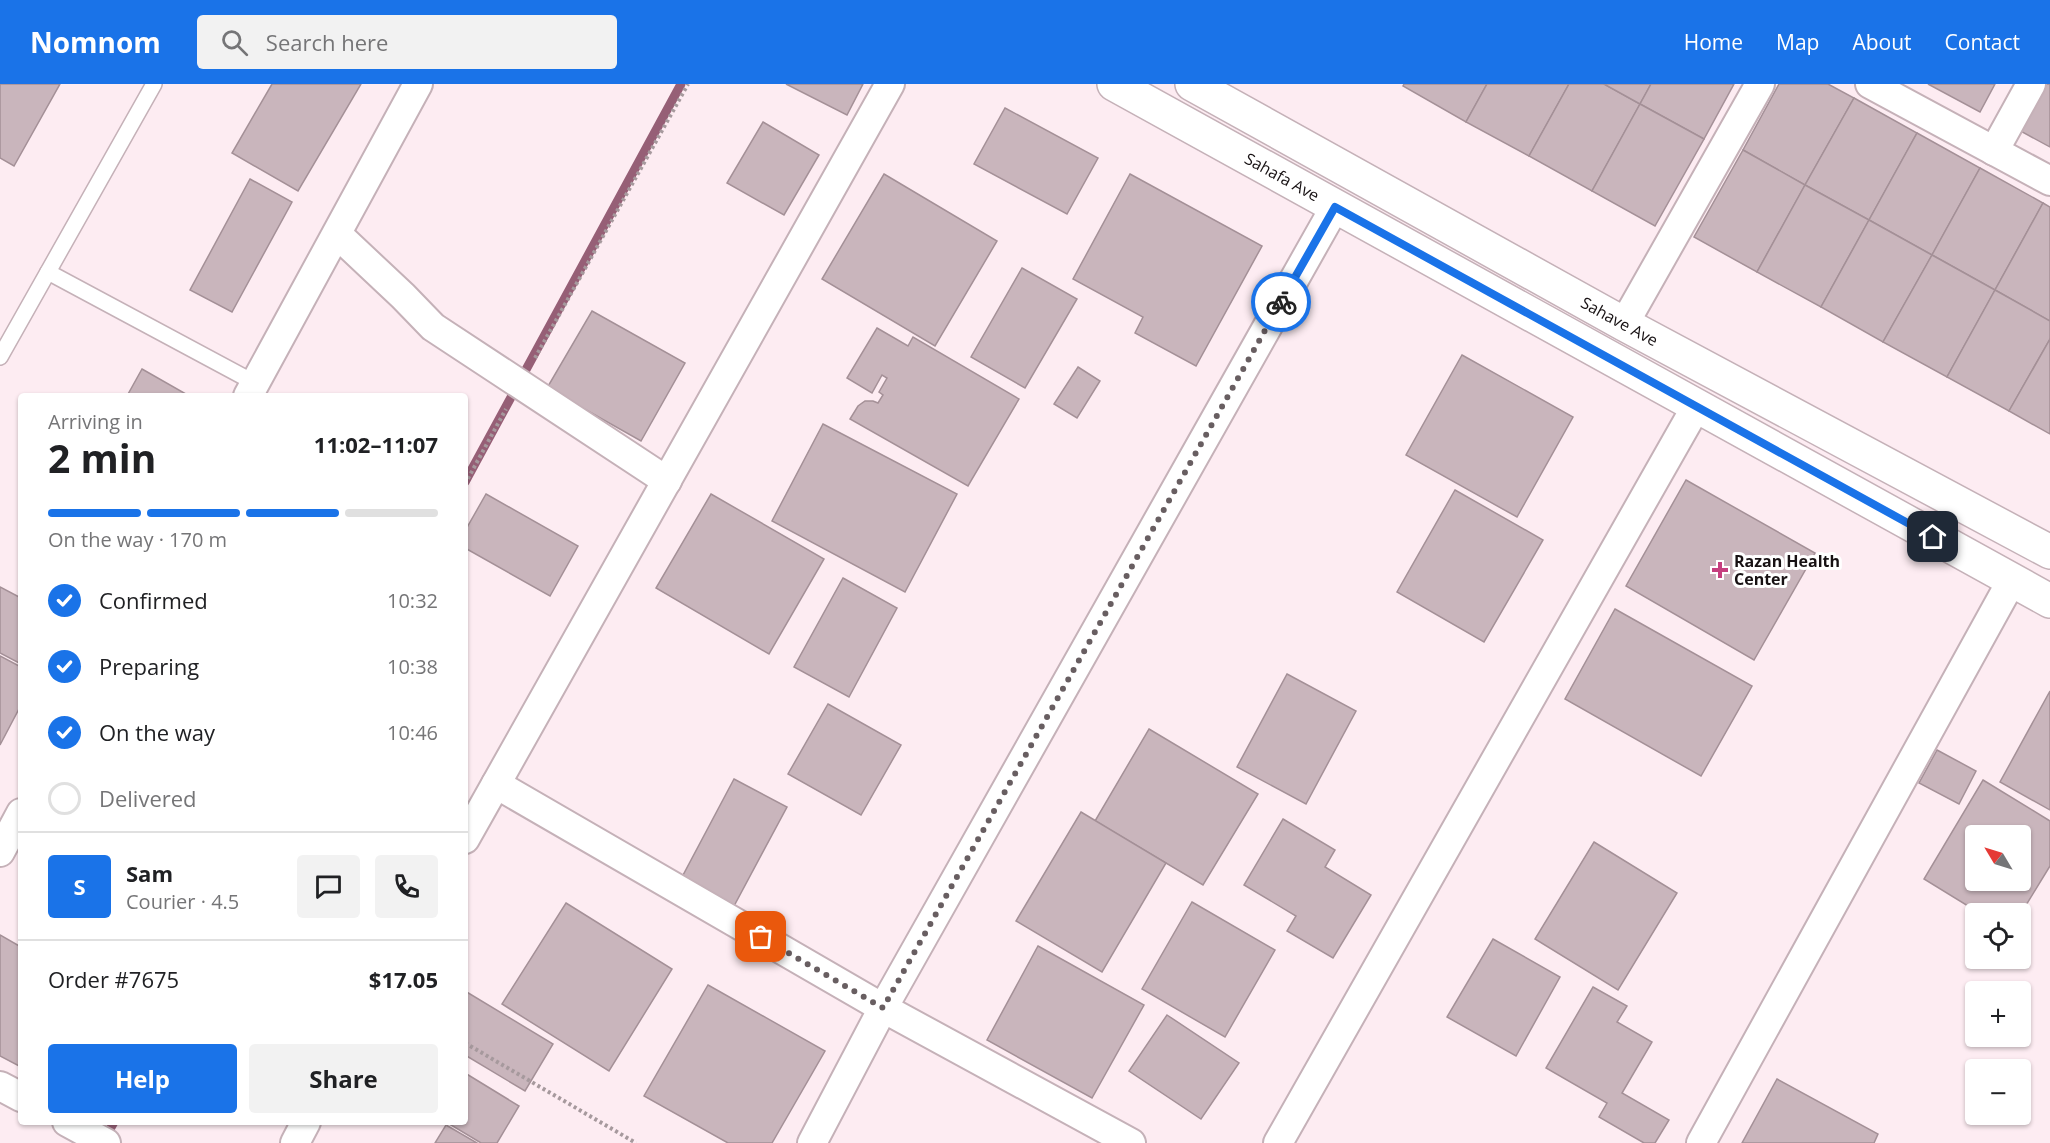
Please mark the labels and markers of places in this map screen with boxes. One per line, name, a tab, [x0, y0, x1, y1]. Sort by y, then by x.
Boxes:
pin	[1907, 511, 1958, 562]
place label: Razan Health Center	[1734, 550, 1840, 590]
marker: Razan Health Center	[1711, 561, 1729, 579]
pin	[735, 911, 786, 962]

